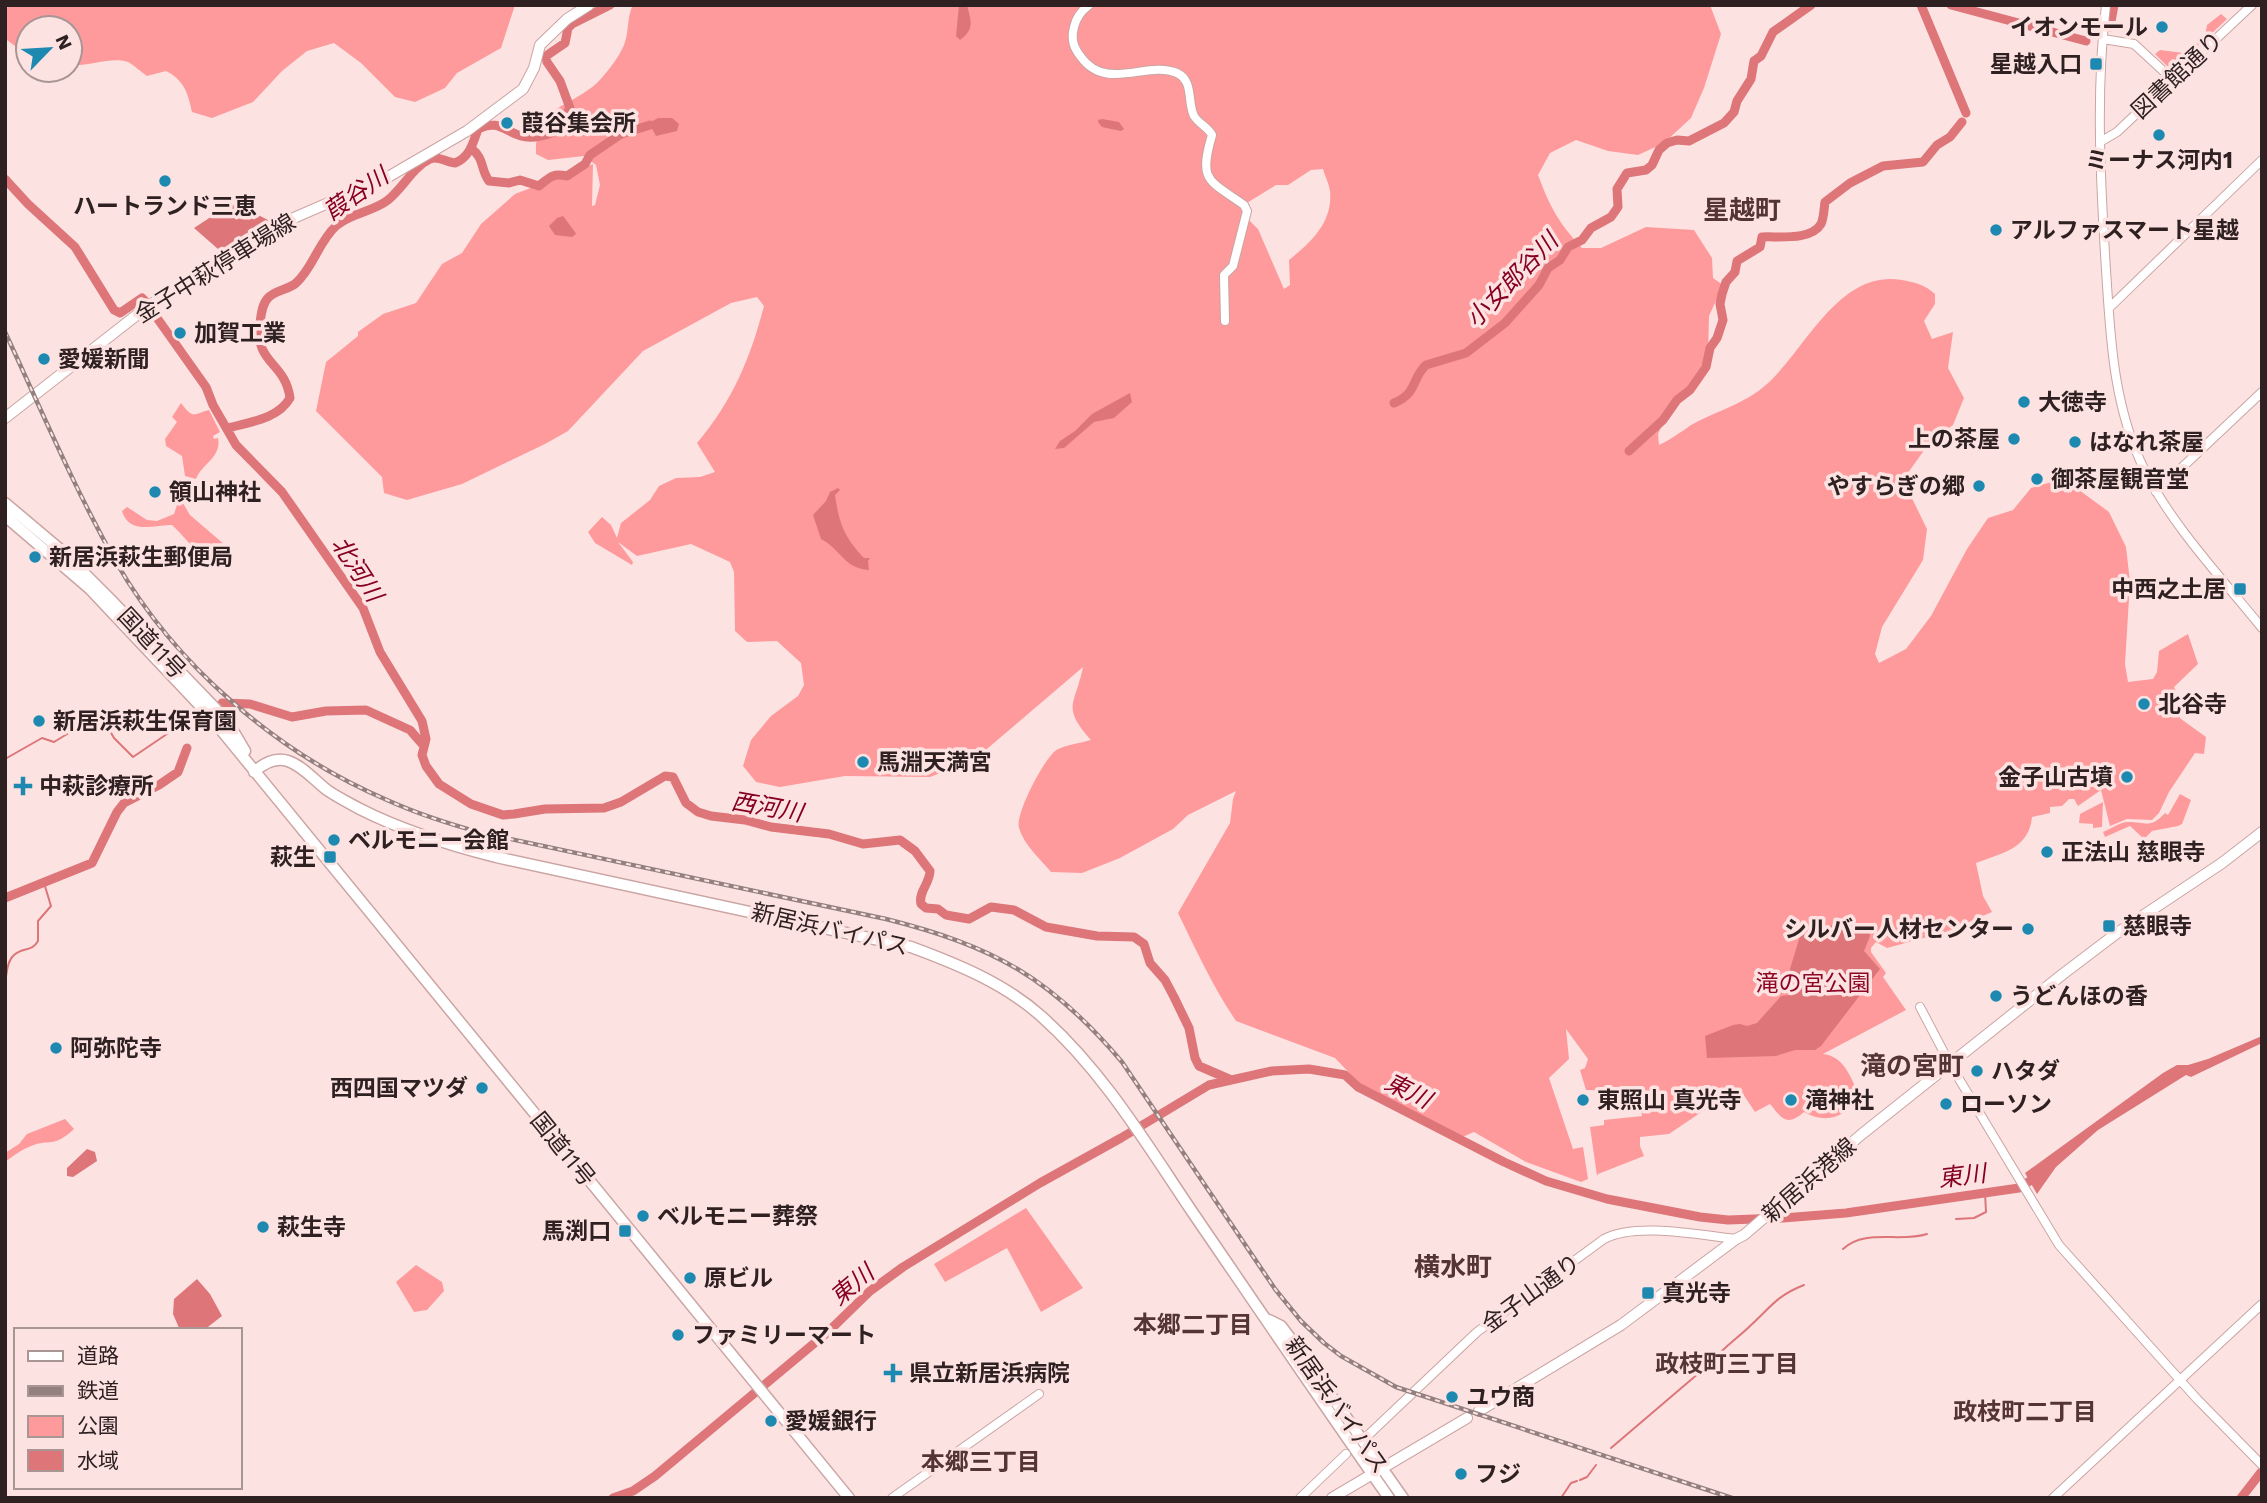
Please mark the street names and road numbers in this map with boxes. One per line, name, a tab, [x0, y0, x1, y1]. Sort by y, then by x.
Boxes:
street label: 図書館通り	[2126, 26, 2229, 124]
street label: 金子中萩停車場線	[130, 208, 300, 329]
street label: 国道11号	[112, 602, 191, 684]
street label: 新居浜バイパス	[749, 898, 911, 961]
street label: 国道11号	[525, 1107, 600, 1192]
street label: 新居浜港線	[1757, 1132, 1862, 1228]
street label: 金子山通り	[1477, 1249, 1586, 1338]
street label: 新居浜バイパス	[1279, 1332, 1394, 1479]

